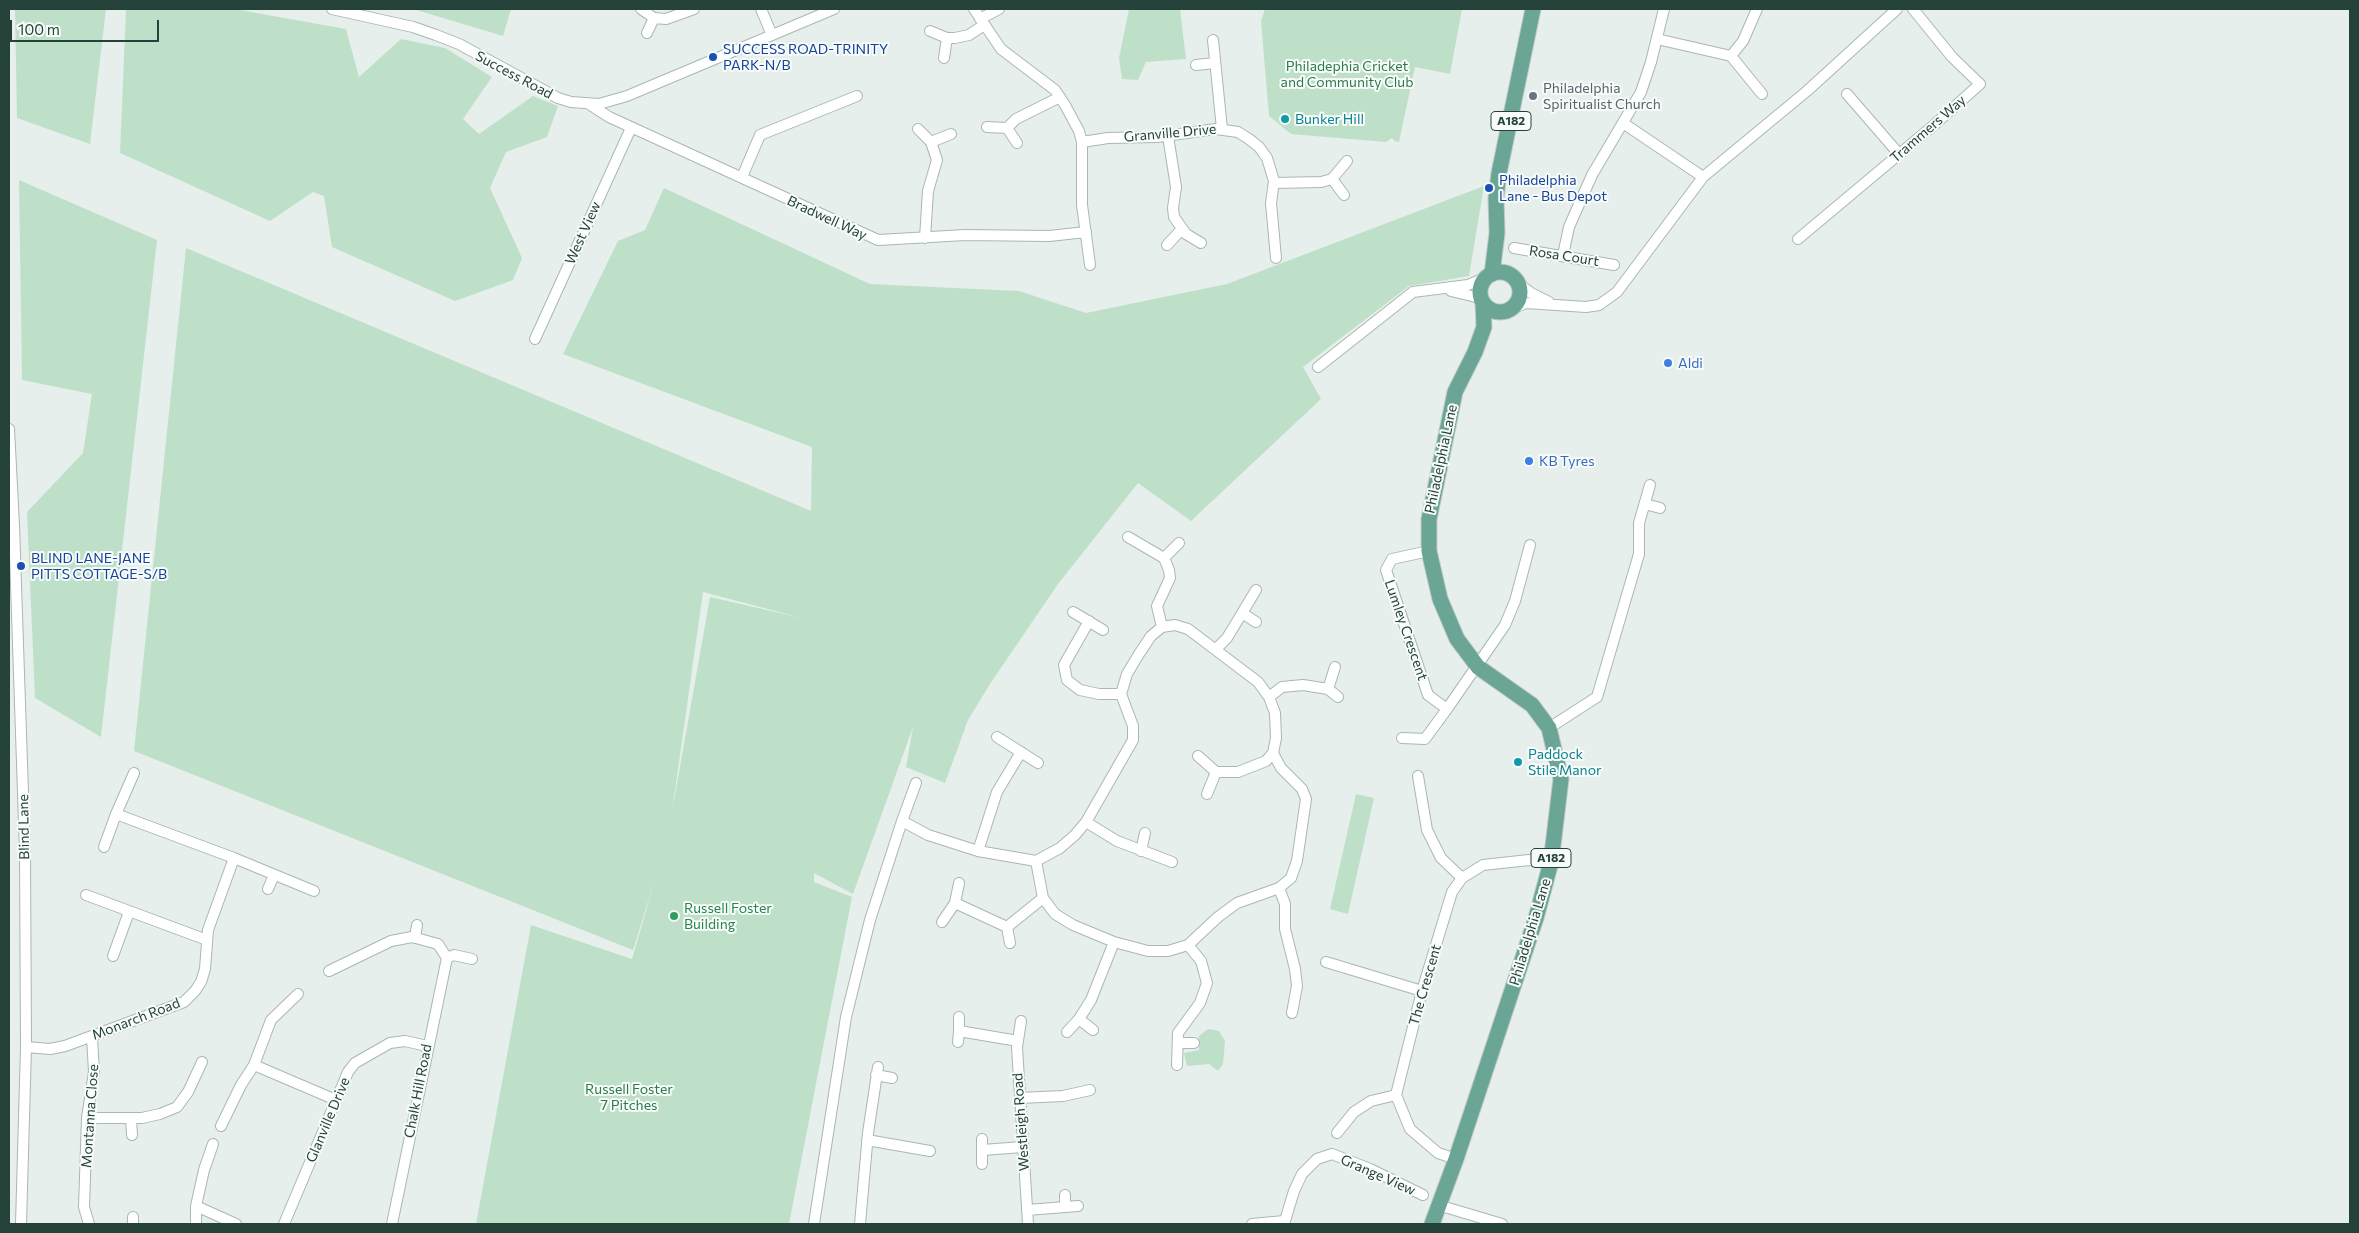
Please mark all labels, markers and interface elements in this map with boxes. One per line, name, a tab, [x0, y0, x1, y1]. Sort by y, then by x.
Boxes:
scale bar	[12, 10, 161, 42]
text: 100 m	[18, 20, 60, 38]
place label: SUCCESS ROAD-TRINITY PARK-N/B	[723, 41, 888, 74]
street label: Success Road	[472, 48, 556, 102]
marker: SUCCESS ROAD-TRINITY PARK-N/B	[707, 51, 719, 63]
park label: Philadephia Cricket and Community Club	[1281, 58, 1413, 90]
place label: Philadelphia Spiritualist Church	[1543, 80, 1661, 112]
marker: Philadelphia Spiritualist Church	[1527, 90, 1539, 102]
street label: Trammers Way	[1887, 92, 1969, 166]
place label: Bunker Hill	[1295, 111, 1364, 127]
road number: A182	[1491, 112, 1531, 130]
marker: Bunker Hill	[1279, 113, 1291, 125]
street label: Granville Drive	[1123, 121, 1217, 145]
place label: Philadelphia Lane - Bus Depot	[1499, 172, 1607, 204]
marker: Philadelphia Lane - Bus Depot	[1483, 182, 1495, 194]
street label: Bradwell Way	[784, 192, 870, 244]
street label: West View	[562, 199, 604, 267]
street label: Rosa Court	[1528, 242, 1600, 270]
place label: Aldi	[1678, 355, 1703, 371]
marker: Aldi	[1662, 357, 1674, 369]
street label: Philadelphia Lane	[1421, 403, 1461, 515]
place label: KB Tyres	[1539, 453, 1595, 469]
marker: KB Tyres	[1523, 455, 1535, 467]
place label: BLIND LANE-JANE PITTS COTTAGE-S/B	[31, 550, 167, 582]
marker: BLIND LANE-JANE PITTS COTTAGE-S/B	[15, 560, 27, 572]
street label: Lumley Crescent	[1381, 577, 1431, 683]
place label: Paddock Stile Manor	[1528, 746, 1602, 779]
marker: Paddock Stile Manor	[1512, 756, 1524, 768]
street label: Blind Lane	[15, 794, 33, 860]
road number: A182	[1531, 848, 1571, 868]
street label: Philadelphia Lane	[1506, 876, 1554, 988]
place label: Russell Foster Building	[684, 900, 772, 932]
marker: Russell Foster Building	[668, 910, 680, 922]
street label: The Crescent	[1405, 942, 1445, 1028]
street label: Monarch Road	[90, 995, 182, 1043]
street label: Chalk Hill Road	[401, 1043, 435, 1139]
street label: Montanna Close	[78, 1064, 102, 1168]
street label: Westleigh Road	[1009, 1072, 1033, 1172]
street label: Glanville Drive	[303, 1075, 353, 1165]
park label: Russell Foster 7 Pitches	[585, 1081, 673, 1114]
street label: Grange View	[1338, 1151, 1418, 1199]

